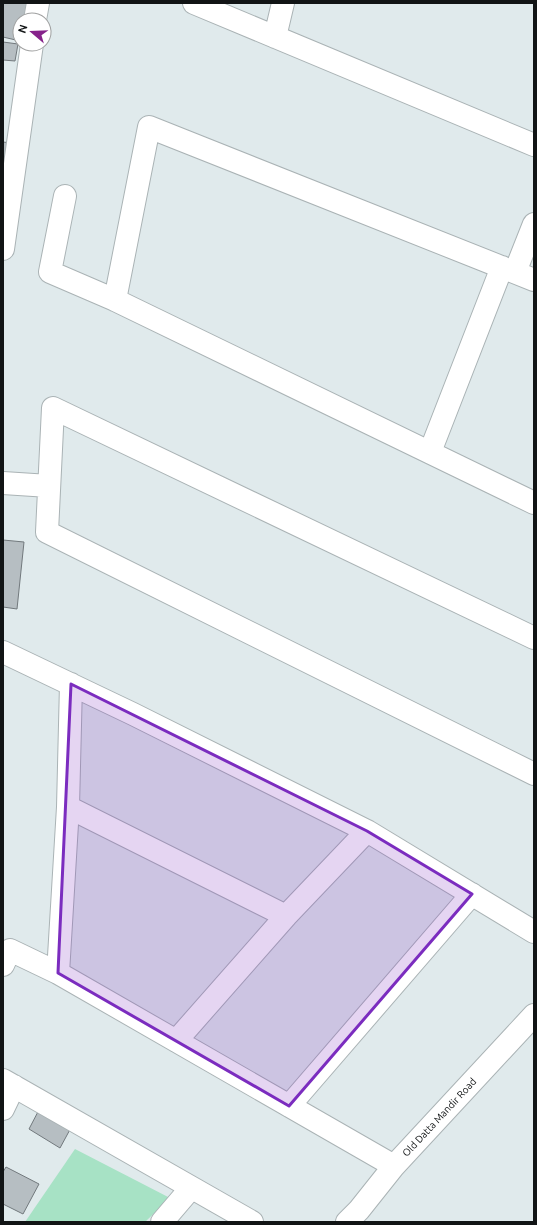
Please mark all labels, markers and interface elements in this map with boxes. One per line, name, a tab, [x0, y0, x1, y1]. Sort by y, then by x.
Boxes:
north arrow	[12, 12, 52, 52]
text: N	[16, 23, 30, 35]
street label: Old Datta Mandir Road	[400, 1076, 479, 1159]

